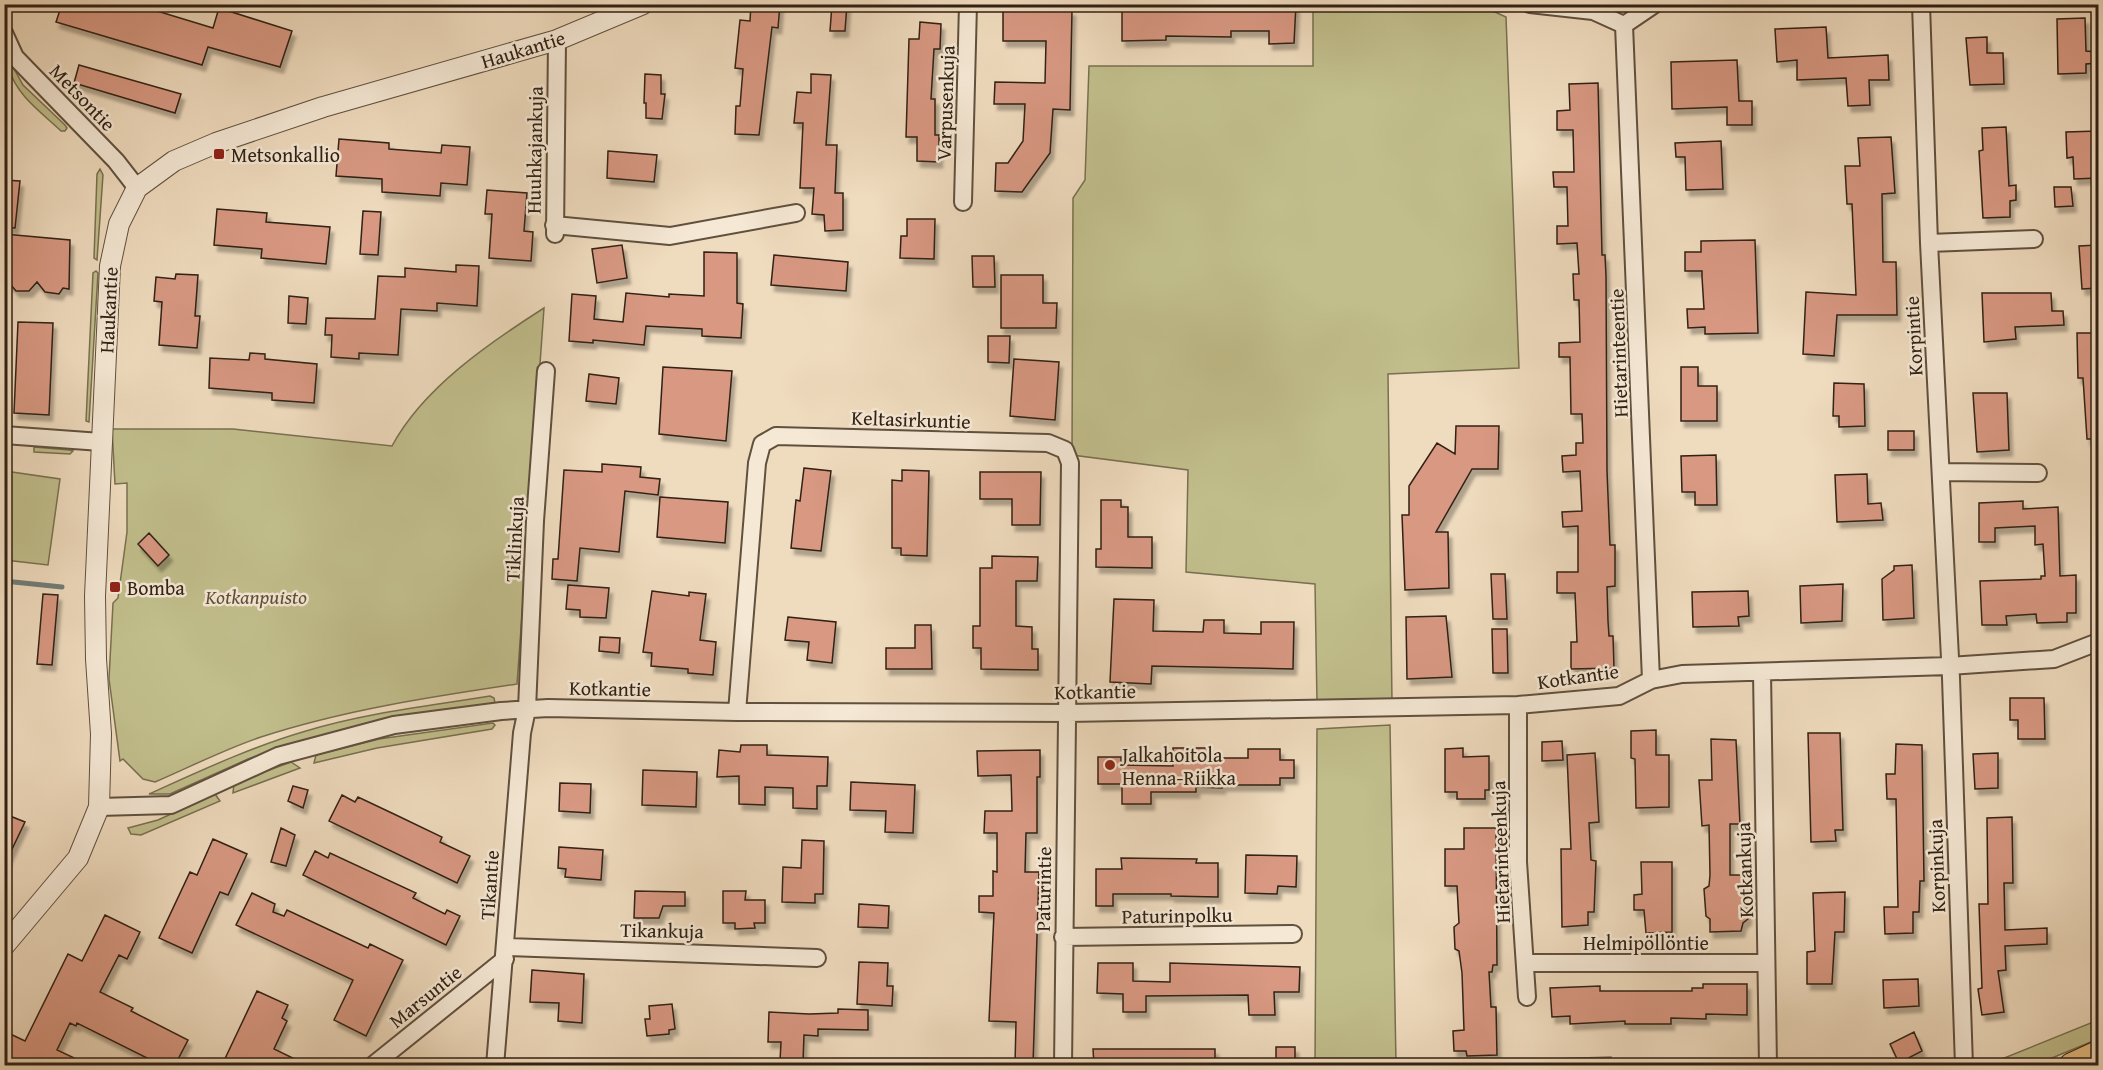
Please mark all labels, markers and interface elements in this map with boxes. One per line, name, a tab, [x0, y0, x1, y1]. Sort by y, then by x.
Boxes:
street label: Haukantie	[477, 22, 569, 76]
street label: Varpusenkuja	[928, 44, 962, 161]
street label: Metsontie	[43, 57, 123, 137]
street label: Huuhkajankuja	[518, 85, 550, 214]
place label: Metsonkallio	[231, 140, 340, 169]
marker: Metsonkallio	[212, 147, 226, 161]
street label: Haukantie	[91, 266, 125, 354]
street label: Hietarinteentie	[1601, 288, 1635, 418]
street label: Korpintie	[1896, 295, 1930, 377]
street label: Keltasirkuntie	[851, 402, 971, 436]
street label: Tiklinkuja	[497, 495, 531, 582]
place label: Bomba	[127, 573, 185, 602]
marker: Bomba	[108, 580, 122, 594]
park label: Kotkanpuisto	[204, 582, 307, 611]
street label: Kotkantie	[1535, 656, 1621, 696]
street label: Kotkantie	[569, 673, 651, 703]
street label: Kotkantie	[1054, 676, 1136, 706]
place label: Jalkahoitola Henna-Riikka	[1119, 740, 1236, 792]
marker: Jalkahoitola Henna-Riikka	[1103, 758, 1117, 772]
street label: Hietarinteenkuja	[1483, 780, 1517, 924]
street label: Korpinkuja	[1920, 818, 1952, 913]
street label: Kotkankuja	[1728, 821, 1760, 918]
street label: Paturintie	[1028, 846, 1058, 932]
street label: Tikantie	[472, 849, 506, 921]
street label: Paturinpolku	[1121, 900, 1233, 930]
street label: Tikankuja	[620, 915, 705, 945]
street label: Helmipöllöntie	[1583, 928, 1709, 957]
street label: Marsuntie	[382, 958, 468, 1034]

